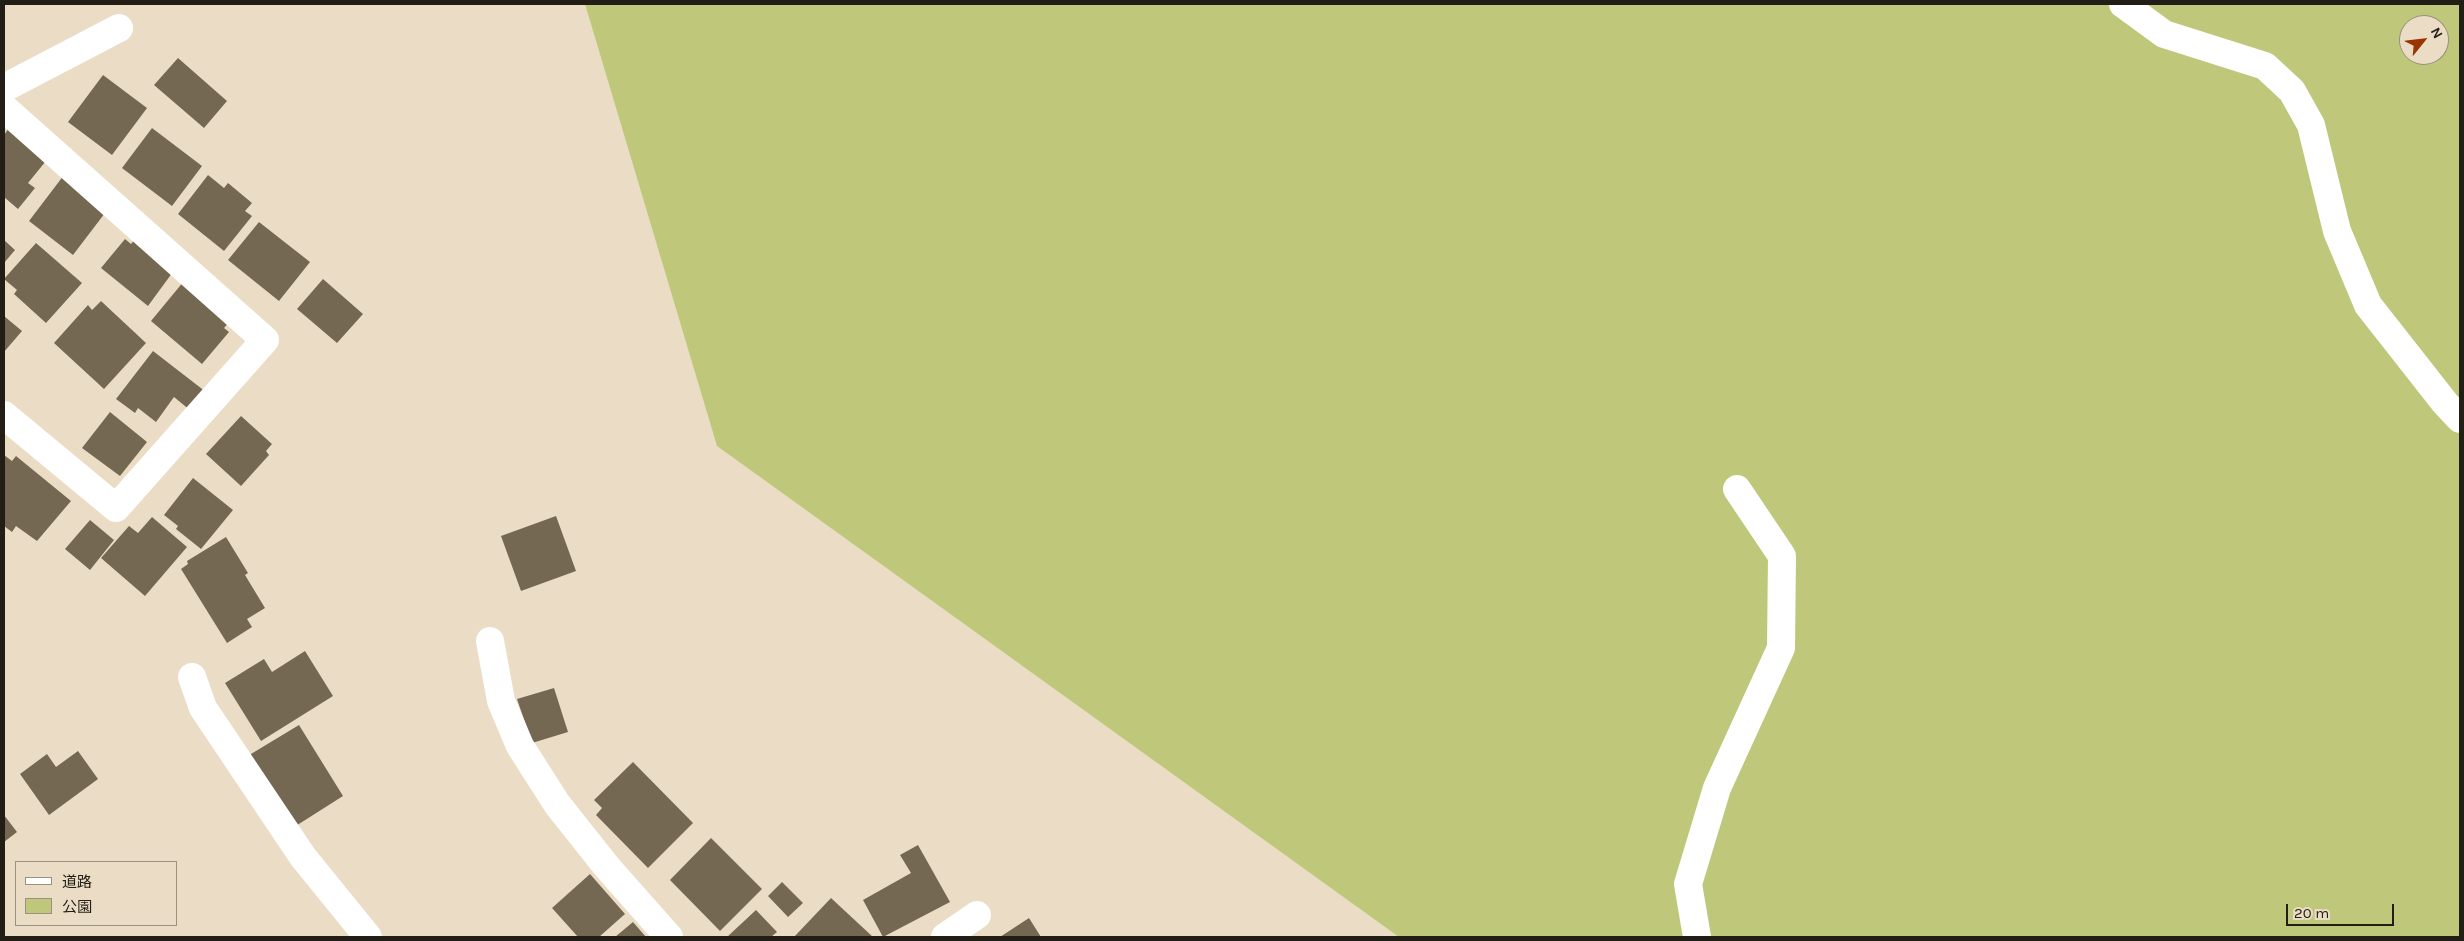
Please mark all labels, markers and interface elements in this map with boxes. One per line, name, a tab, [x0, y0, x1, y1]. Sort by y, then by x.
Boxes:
north arrow	[2399, 15, 2449, 65]
text: N	[2427, 24, 2447, 41]
legend	[15, 861, 178, 926]
text: 道路	[62, 873, 92, 891]
scale bar	[2289, 894, 2396, 926]
text: 公園	[62, 898, 92, 916]
text: 20 m	[2294, 904, 2329, 922]

